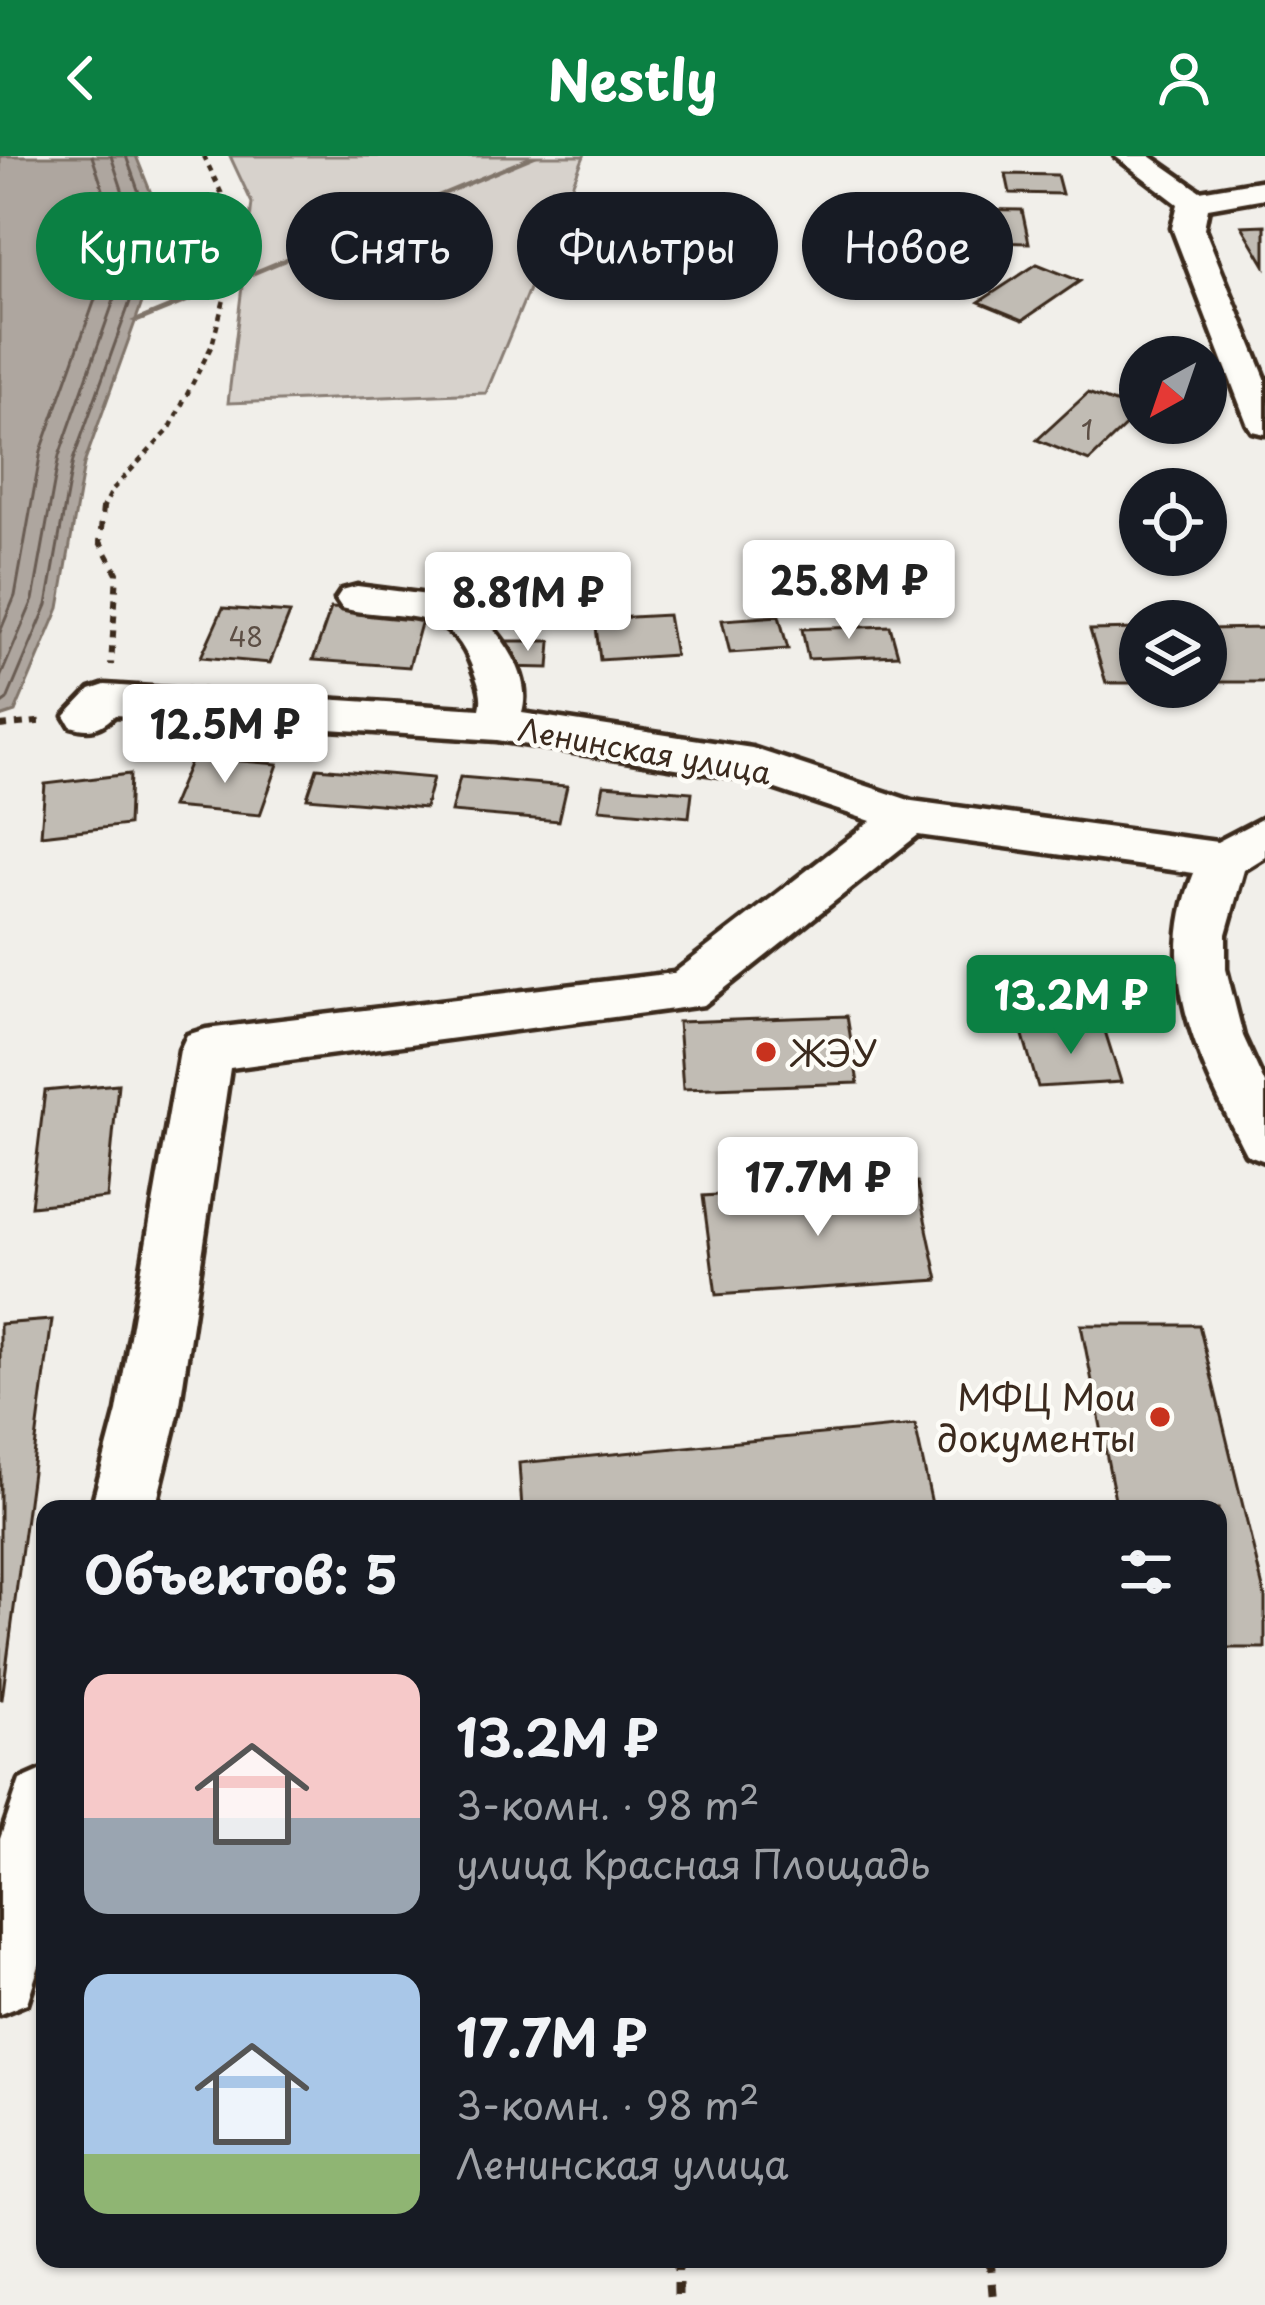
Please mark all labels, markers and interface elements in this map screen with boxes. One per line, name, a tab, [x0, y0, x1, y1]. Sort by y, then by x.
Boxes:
text: Nestly	[547, 38, 718, 119]
icon: back	[48, 45, 114, 111]
icon: person	[1151, 45, 1217, 111]
chip: Купить	[36, 192, 262, 300]
chip: Снять	[286, 192, 493, 300]
chip: Фильтры	[517, 192, 778, 300]
chip: Новое	[802, 192, 1013, 300]
north arrow	[1119, 336, 1227, 444]
map controls	[1119, 336, 1227, 708]
house number: 1	[1081, 408, 1093, 449]
button: locate	[1119, 468, 1227, 576]
pin: 25.8M ₽	[738, 540, 960, 642]
text: 25.8M ₽	[770, 549, 928, 608]
pin: 8.81M ₽	[417, 552, 639, 654]
text: 8.81M ₽	[452, 561, 604, 620]
button: layers	[1119, 600, 1227, 708]
house number: 48	[229, 615, 263, 656]
pin: 12.5M ₽	[114, 684, 336, 786]
text: 12.5M ₽	[150, 693, 300, 752]
street label: Ленинская улица	[515, 706, 775, 794]
pin: 13.2M ₽	[960, 955, 1182, 1057]
text: 13.2M ₽	[994, 964, 1148, 1023]
place label: ЖЭУ	[789, 1025, 877, 1079]
marker: ЖЭУ	[753, 1039, 779, 1065]
pin: 17.7M ₽	[707, 1137, 929, 1239]
text: 17.7M ₽	[745, 1146, 891, 1205]
place label: МФЦ Мои документы	[937, 1369, 1136, 1464]
marker: МФЦ Мои документы	[1147, 1404, 1173, 1430]
text: Объектов: 5	[84, 1534, 398, 1611]
icon: filters	[1113, 1539, 1179, 1605]
text: 13.2M ₽	[456, 1697, 658, 1774]
icon: home	[180, 1722, 324, 1866]
text: 3-комн. · 98 m²	[456, 1774, 760, 1833]
text: улица Красная Площадь	[456, 1833, 930, 1892]
text: 17.7M ₽	[456, 1997, 647, 2074]
icon: home	[180, 2022, 324, 2166]
text: 3-комн. · 98 m²	[456, 2074, 760, 2133]
text: Ленинская улица	[456, 2133, 789, 2192]

